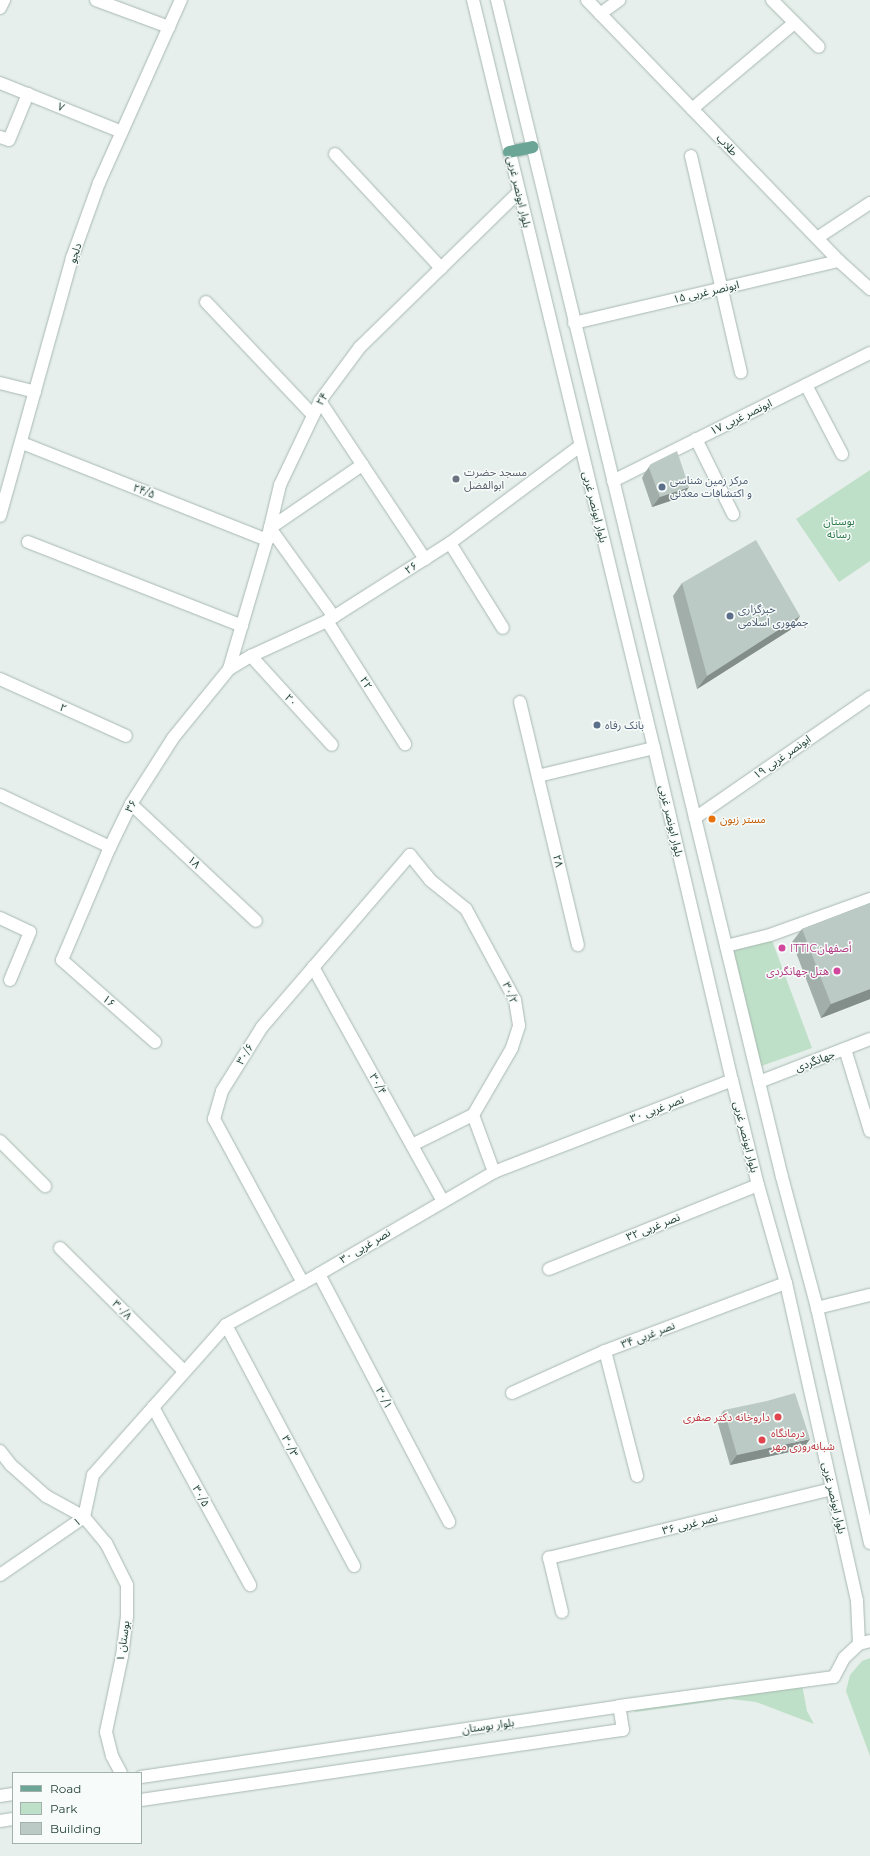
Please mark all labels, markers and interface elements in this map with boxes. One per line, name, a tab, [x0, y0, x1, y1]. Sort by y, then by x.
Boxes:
street label: ۷	[56, 100, 66, 114]
street label: طلاب	[714, 131, 740, 159]
street label: بلوار ابونصر غربی	[504, 155, 534, 229]
street label: دلجو	[66, 241, 84, 265]
street label: ابونصر غربی ۱۵	[672, 278, 740, 306]
street label: ۲۴	[313, 390, 331, 408]
street label: ابونصر غربی ۱۷	[708, 396, 774, 438]
place label: مسجد حضرت ابوالفضل	[464, 466, 527, 492]
street label: بلوار ابونصر غربی	[580, 470, 610, 544]
marker: مسجد حضرت ابوالفضل	[451, 474, 461, 484]
place label: مرکز زمین شناسی و اکتشافات معدنی	[670, 474, 752, 500]
street label: ۲۴/۵	[131, 481, 157, 501]
marker: مرکز زمین شناسی و اکتشافات معدنی	[657, 482, 667, 492]
park label: بوستان رسانه	[823, 515, 855, 541]
street label: ۲۶	[402, 559, 420, 577]
place label: خبرگزاری جمهوری اسلامی	[738, 603, 809, 629]
marker: خبرگزاری جمهوری اسلامی	[725, 611, 735, 621]
street label: ۲۲	[357, 674, 375, 692]
street label: ۲۰	[282, 691, 300, 709]
street label: ۲	[57, 701, 69, 715]
place label: بانک رفاه	[605, 718, 644, 732]
marker: بانک رفاه	[592, 720, 602, 730]
street label: ابونصر غربی ۱۹	[751, 732, 813, 782]
street label: بلوار ابونصر غربی	[656, 784, 686, 858]
street label: ۳۶	[122, 797, 140, 815]
place label: مستر زبون	[720, 812, 766, 826]
marker: مستر زبون	[707, 814, 717, 824]
street label: ۱۸	[185, 853, 203, 871]
street label: ۲۸	[550, 853, 566, 869]
place label: ITTICأصفهان	[790, 941, 851, 955]
marker: ITTICأصفهان	[777, 943, 787, 953]
place label: هتل جهانگردی	[766, 964, 829, 978]
marker: هتل جهانگردی	[832, 966, 842, 976]
street label: ۳۰/۲	[499, 980, 521, 1006]
street label: ۱۶	[100, 992, 118, 1010]
street label: ۳۰/۶	[233, 1041, 257, 1067]
street label: جهانگردی	[793, 1047, 837, 1075]
street label: ۳۰/۴	[367, 1071, 389, 1097]
street label: نصر غربی ۳۰	[628, 1093, 686, 1125]
street label: بلوار ابونصر غربی	[731, 1100, 761, 1174]
street label: نصر غربی ۳۲	[624, 1210, 682, 1244]
street label: نصر غربی ۳۰	[337, 1226, 393, 1266]
street label: ۳۰/۸	[109, 1297, 135, 1323]
street label: نصر غربی ۳۴	[619, 1319, 677, 1351]
street label: ۳۰/۱	[373, 1385, 395, 1411]
place label: داروخانه دکتر صفری	[683, 1410, 770, 1424]
marker: داروخانه دکتر صفری	[773, 1412, 783, 1422]
place label: درمانگاه شبانه‌روزی مهر	[771, 1427, 835, 1453]
street label: ۳۰/۳	[279, 1433, 301, 1459]
marker: درمانگاه شبانه‌روزی مهر	[756, 1434, 768, 1446]
street label: بلوار ابونصر غربی	[819, 1461, 849, 1535]
street label: ۳۰/۵	[190, 1483, 212, 1509]
street label: نصر غربی ۳۶	[661, 1511, 719, 1537]
street label: ۱	[71, 1515, 83, 1529]
street label: بوستان ۱	[114, 1620, 132, 1662]
street label: بلوار بوستان	[461, 1716, 515, 1736]
legend	[12, 1772, 142, 1844]
text: Road	[50, 1781, 81, 1796]
text: Park	[50, 1801, 77, 1816]
text: Building	[50, 1821, 101, 1836]

